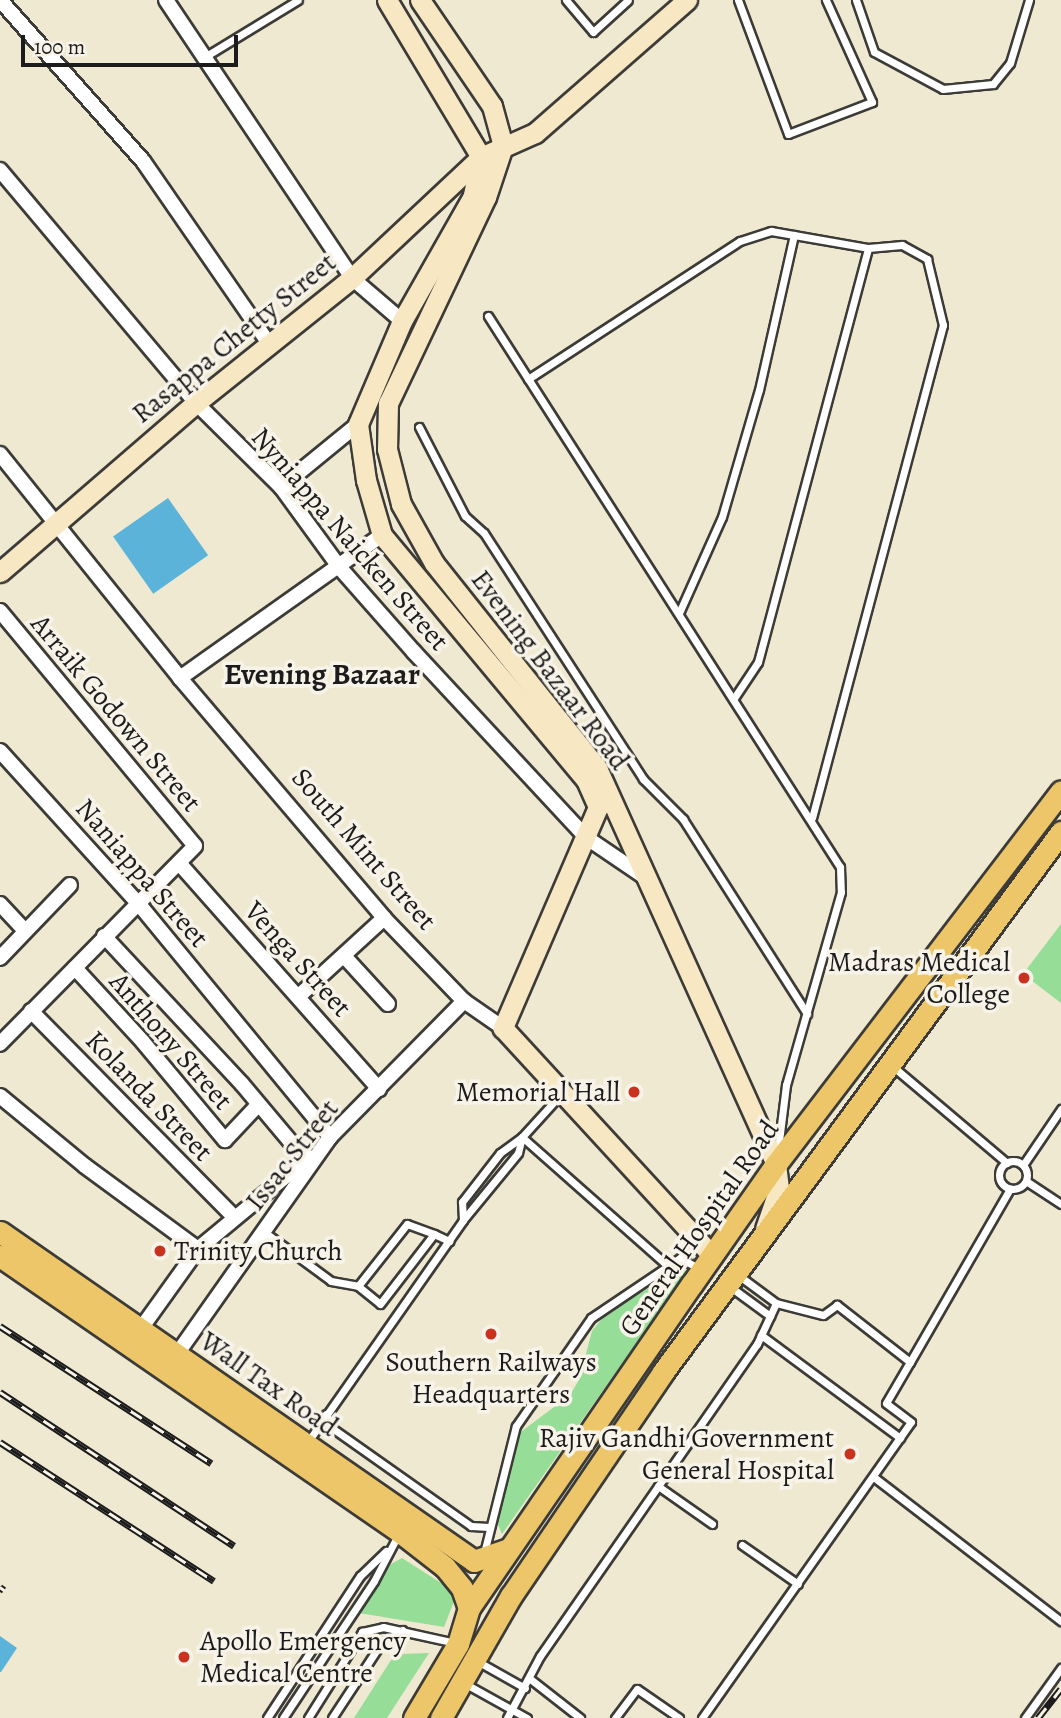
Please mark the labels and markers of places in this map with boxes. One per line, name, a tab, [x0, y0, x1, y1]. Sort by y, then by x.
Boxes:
place label: Madras Medical College	[828, 945, 1010, 1011]
marker: Madras Medical College	[1016, 970, 1032, 986]
place label: Memorial Hall	[456, 1075, 620, 1109]
marker: Memorial Hall	[626, 1084, 642, 1100]
place label: Trinity Church	[174, 1234, 342, 1268]
marker: Trinity Church	[152, 1243, 168, 1259]
marker: Southern Railways Headquarters	[483, 1326, 499, 1342]
place label: Southern Railways Headquarters	[385, 1345, 597, 1411]
place label: Rajiv Gandhi Government General Hospital	[539, 1421, 834, 1487]
marker: Rajiv Gandhi Government General Hospital	[840, 1444, 860, 1464]
place label: Apollo Emergency Medical Centre	[200, 1624, 406, 1690]
marker: Apollo Emergency Medical Centre	[174, 1647, 194, 1667]

